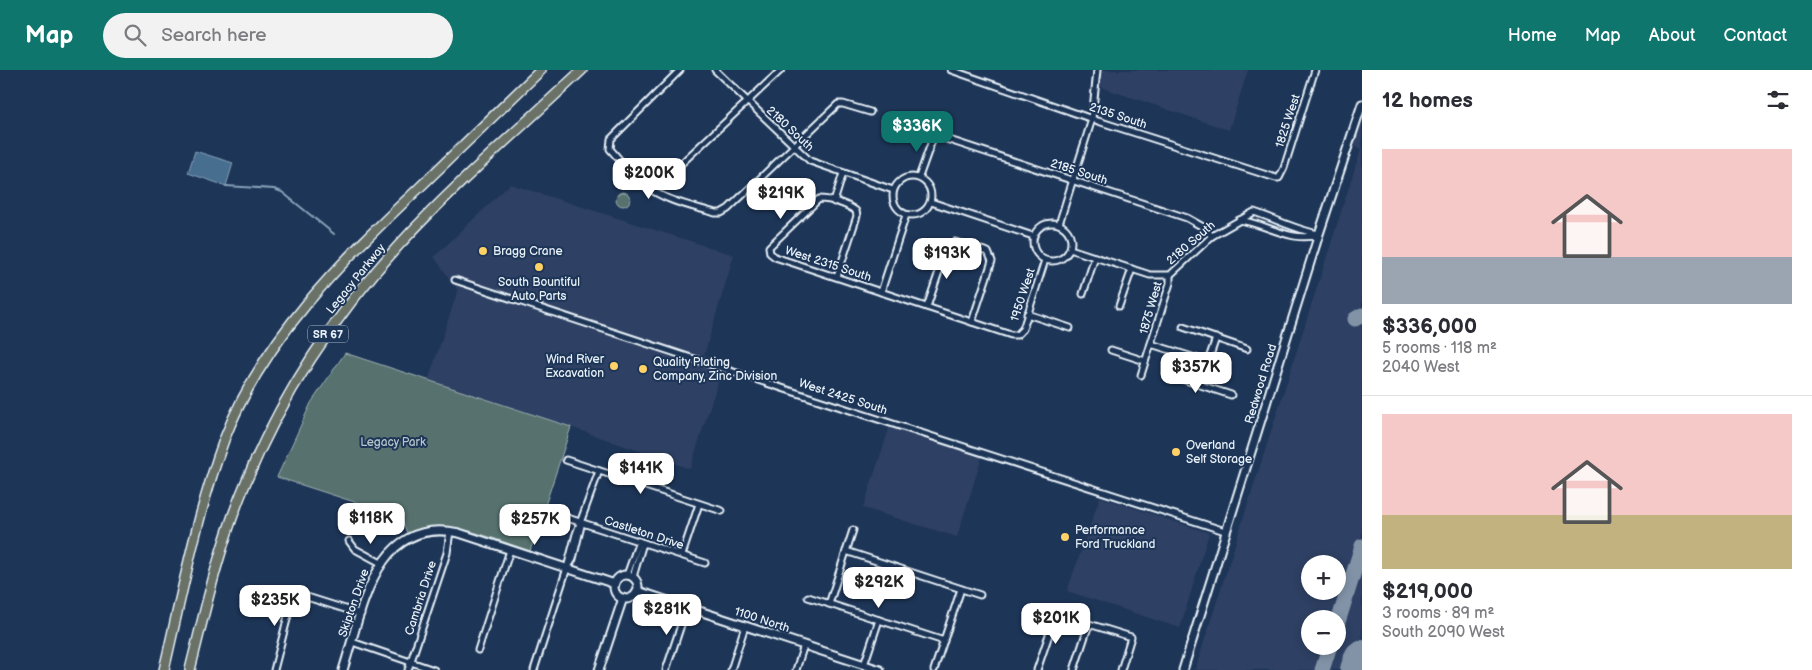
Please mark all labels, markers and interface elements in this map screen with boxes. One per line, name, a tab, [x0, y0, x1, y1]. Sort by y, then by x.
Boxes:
search box	[103, 13, 453, 58]
text: Map	[25, 21, 73, 50]
icon: search	[121, 21, 149, 49]
text: Search here	[161, 24, 267, 47]
text: Home	[1508, 25, 1557, 46]
text: Map	[1585, 25, 1621, 46]
text: About	[1649, 25, 1696, 46]
text: Contact	[1724, 25, 1787, 46]
icon: filters	[1764, 86, 1792, 114]
text: 12 homes	[1382, 88, 1473, 113]
street label: 1825 West	[1272, 92, 1304, 150]
street label: 2135 South	[1087, 100, 1149, 132]
street label: 2180 South	[763, 103, 817, 155]
pin: $336K	[882, 111, 952, 153]
text: $336K	[892, 117, 942, 136]
street label: 2185 South	[1048, 156, 1110, 188]
pin: $200K	[614, 158, 684, 200]
text: $200K	[624, 164, 674, 183]
pin: $219K	[746, 178, 816, 220]
icon: home	[1542, 181, 1632, 271]
text: $219K	[758, 184, 804, 203]
street label: 2180 South	[1164, 218, 1219, 268]
pin: $193K	[912, 238, 982, 280]
street label: Legacy Parkway	[323, 240, 389, 317]
street label: West 2315 South	[783, 243, 873, 285]
place label: Bragg Crane	[493, 244, 563, 259]
text: $193K	[924, 244, 970, 263]
marker: Bragg Crane	[477, 245, 489, 257]
marker: South Bountiful Auto Parts	[533, 261, 545, 273]
street label: 1950 West	[1007, 266, 1039, 324]
place label: South Bountiful Auto Parts	[498, 275, 580, 304]
street label: 1875 West	[1136, 280, 1166, 336]
text: $336,000	[1382, 314, 1477, 339]
road number: SR 67	[308, 325, 348, 342]
text: 5 rooms · 118 m²	[1382, 339, 1497, 358]
street label: Redwood Road	[1242, 342, 1280, 426]
place label: Wind River Excavation	[545, 352, 605, 381]
pin: $357K	[1161, 352, 1231, 394]
place label: Quality Plating Company, Zinc Division	[653, 355, 777, 384]
text: $357K	[1172, 358, 1220, 377]
text: 2040 West	[1382, 358, 1460, 377]
marker: Wind River Excavation	[608, 360, 620, 372]
marker: Quality Plating Company, Zinc Division	[637, 363, 649, 375]
street label: West 2425 South	[797, 376, 890, 419]
park label: Legacy Park	[360, 435, 426, 450]
place label: Overland Self Storage	[1186, 438, 1252, 467]
marker: Overland Self Storage	[1170, 446, 1182, 458]
icon: home	[1542, 447, 1632, 537]
pin: $141K	[606, 452, 676, 495]
text: $141K	[619, 459, 663, 478]
pin: $118K	[336, 502, 406, 545]
pin: $257K	[500, 504, 570, 546]
text: $118K	[349, 509, 393, 528]
text: $257K	[510, 510, 560, 529]
street label: Castleton Drive	[602, 513, 686, 553]
place label: Performance Ford Truckland	[1075, 523, 1156, 552]
marker: Performance Ford Truckland	[1059, 531, 1071, 543]
map controls	[1301, 555, 1346, 655]
button: +	[1301, 555, 1346, 600]
street label: Cambria Drive	[402, 559, 440, 637]
pin: $292K	[844, 566, 914, 609]
street label: Skipton Drive	[335, 567, 373, 639]
text: $292K	[854, 573, 904, 592]
text: $219,000	[1382, 579, 1473, 604]
pin: $235K	[240, 584, 310, 627]
text: $235K	[250, 591, 300, 610]
pin: $281K	[632, 594, 702, 636]
text: $281K	[643, 600, 691, 619]
pin: $201K	[1021, 602, 1091, 645]
street label: 1100 North	[732, 604, 792, 636]
text: 3 rooms · 89 m²	[1382, 604, 1494, 623]
text: $201K	[1032, 609, 1080, 628]
button: −	[1301, 610, 1346, 655]
text: South 2090 West	[1382, 623, 1505, 642]

